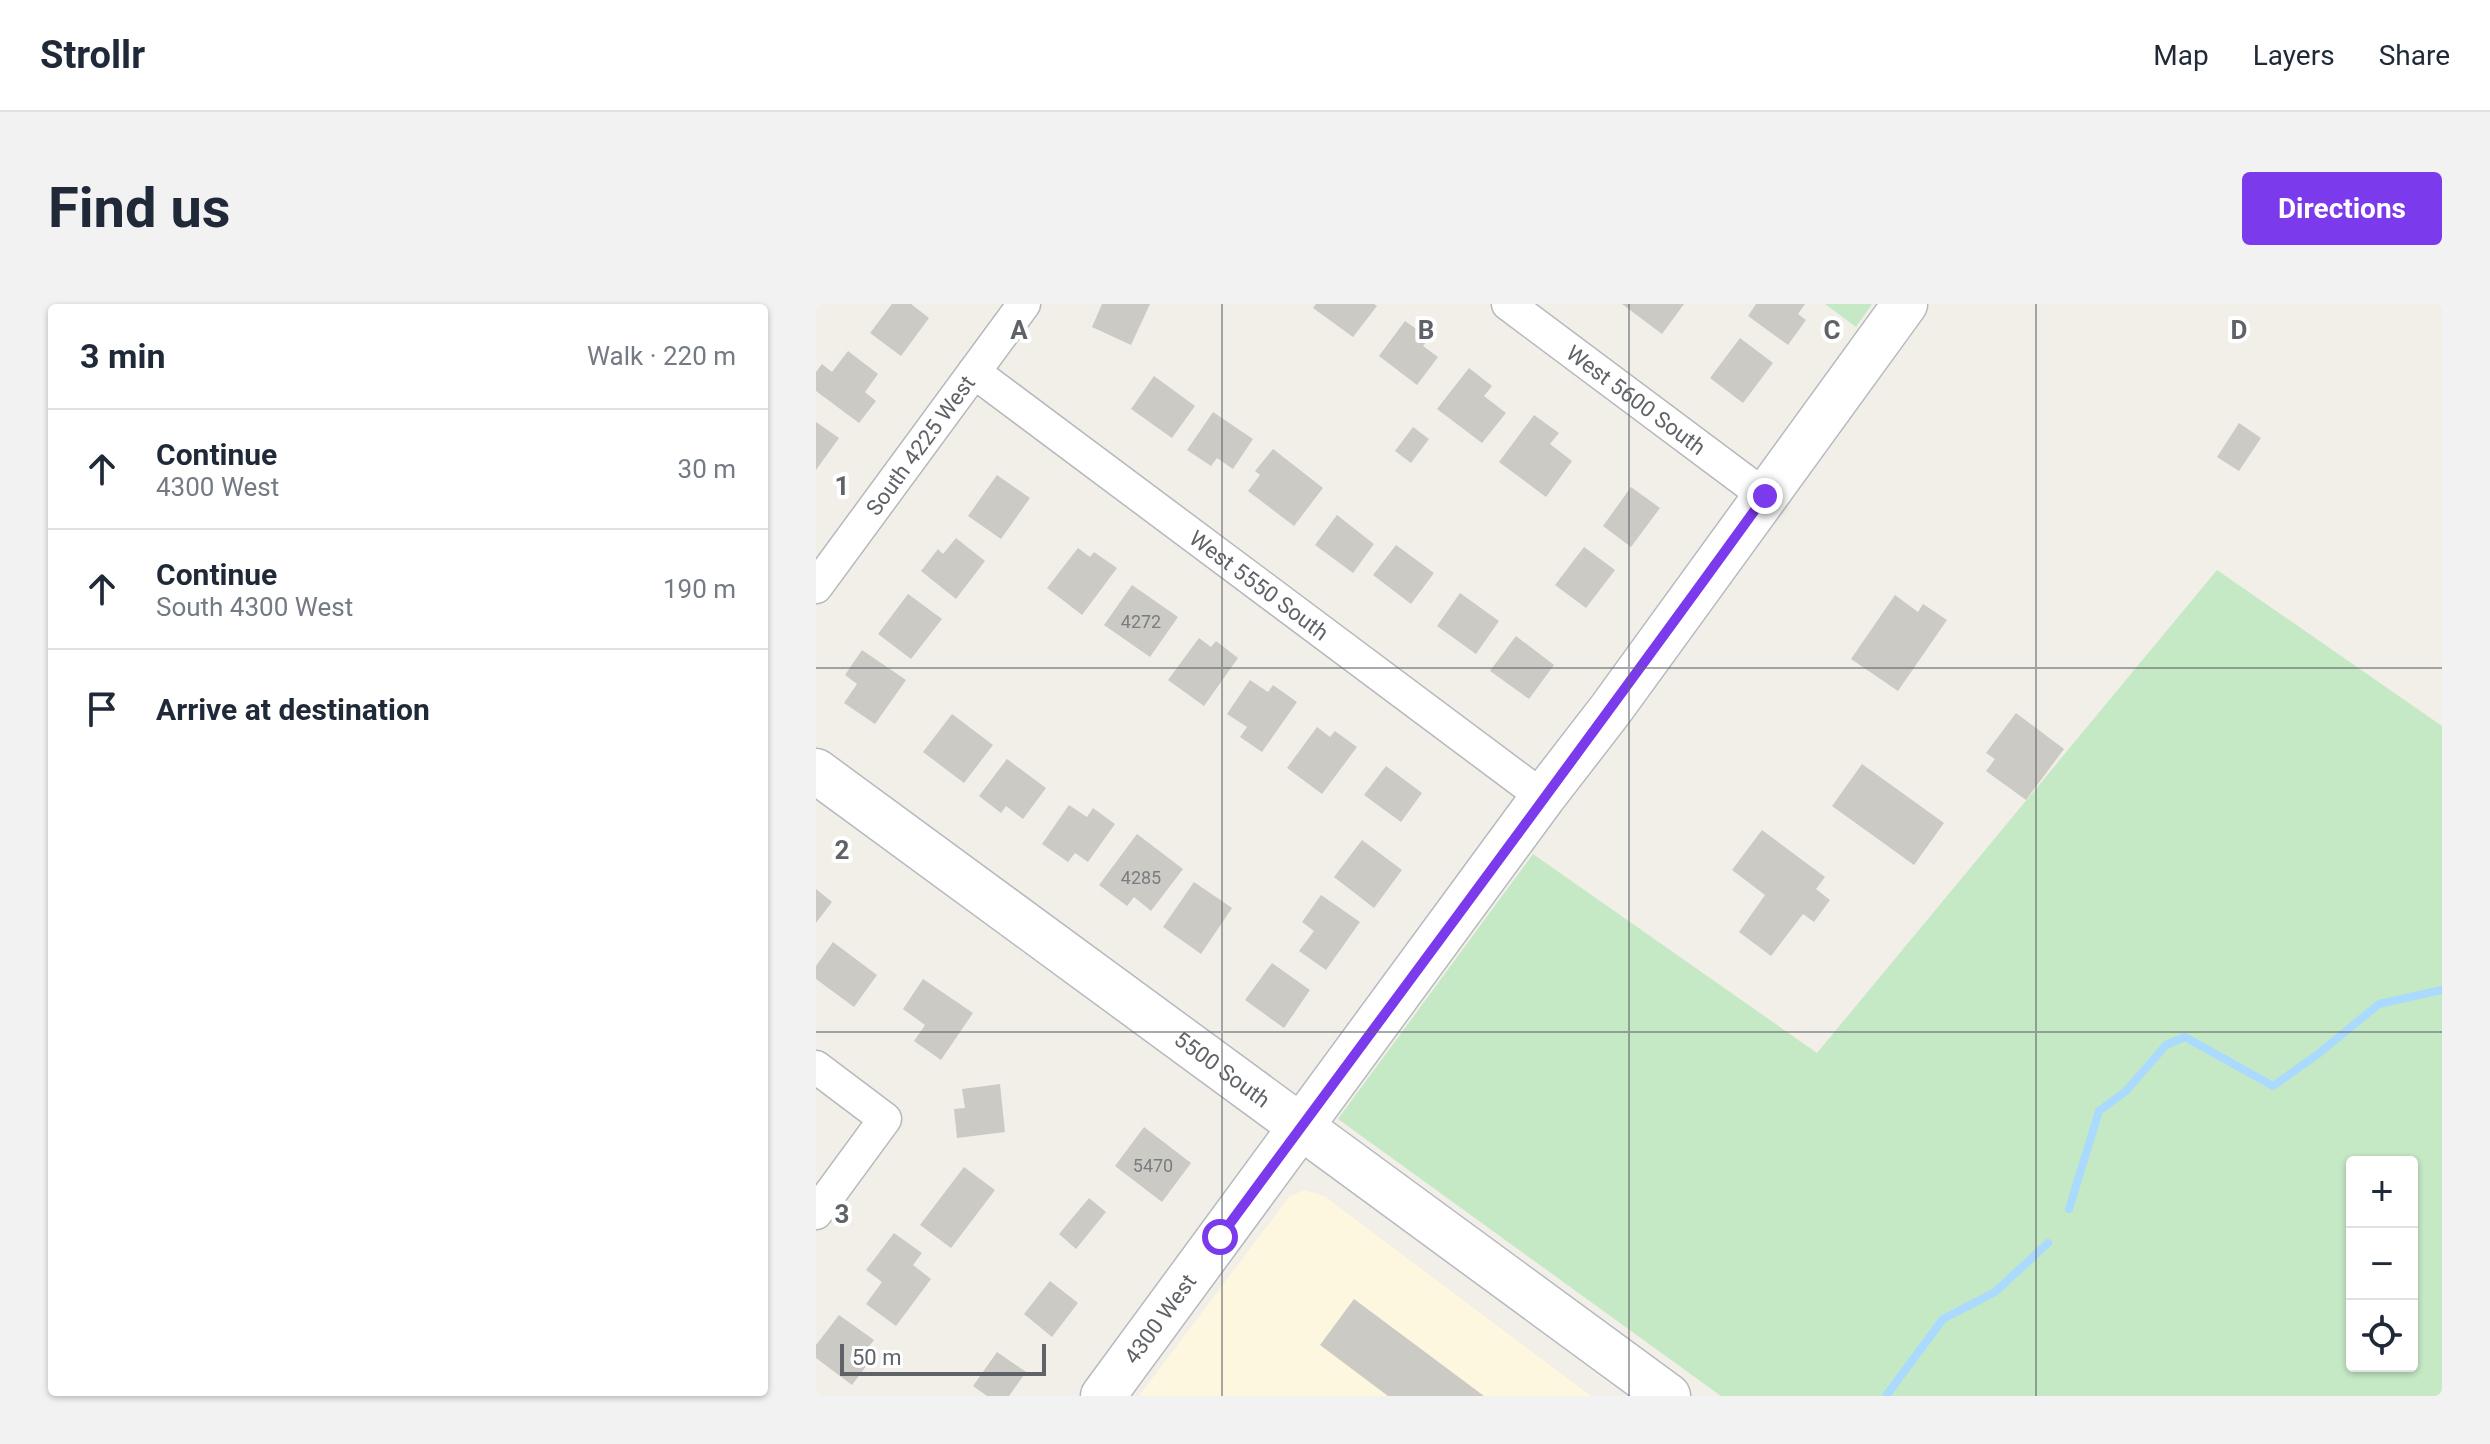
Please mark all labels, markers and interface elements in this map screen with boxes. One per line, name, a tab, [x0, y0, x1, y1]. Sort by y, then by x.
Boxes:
text: Strollr	[40, 33, 145, 77]
text: Map	[2153, 39, 2209, 72]
text: Layers	[2253, 39, 2335, 72]
text: Share	[2379, 39, 2450, 72]
button: Directions	[2242, 172, 2442, 245]
text: Find us	[48, 175, 231, 241]
text: A	[1010, 315, 1028, 345]
text: B	[1418, 315, 1434, 345]
text: C	[1823, 315, 1841, 345]
text: D	[2231, 315, 2247, 345]
text: 3 min	[80, 336, 165, 376]
street label: West 5600 South	[1562, 340, 1711, 460]
text: Walk · 220 m	[587, 341, 736, 371]
street label: South 4225 West	[861, 371, 980, 520]
text: Continue	[156, 437, 277, 472]
icon: ahead	[80, 447, 124, 491]
text: 30 m	[678, 454, 736, 484]
text: 1	[835, 471, 849, 501]
text: 4300 West	[156, 472, 279, 502]
route end	[1747, 478, 1783, 514]
street label: West 5550 South	[1185, 525, 1334, 645]
text: Continue	[156, 557, 277, 592]
icon: ahead	[80, 567, 124, 611]
text: 190 m	[663, 574, 736, 604]
text: South 4300 West	[156, 592, 353, 622]
house number: 4272	[1121, 611, 1161, 632]
icon: arrive	[80, 687, 124, 731]
text: Arrive at destination	[156, 692, 430, 727]
text: 2	[835, 835, 849, 865]
house number: 4285	[1121, 867, 1161, 888]
street label: 5500 South	[1170, 1026, 1275, 1112]
house number: 5470	[1133, 1155, 1173, 1176]
map controls	[2346, 1156, 2418, 1372]
button: +	[2346, 1156, 2418, 1228]
text: 3	[835, 1199, 849, 1229]
route start	[1202, 1219, 1238, 1255]
button: −	[2346, 1228, 2418, 1300]
street label: 4300 West	[1119, 1269, 1201, 1368]
button: locate	[2346, 1300, 2418, 1372]
scale bar	[840, 1340, 1046, 1376]
text: 50 m	[852, 1345, 901, 1370]

